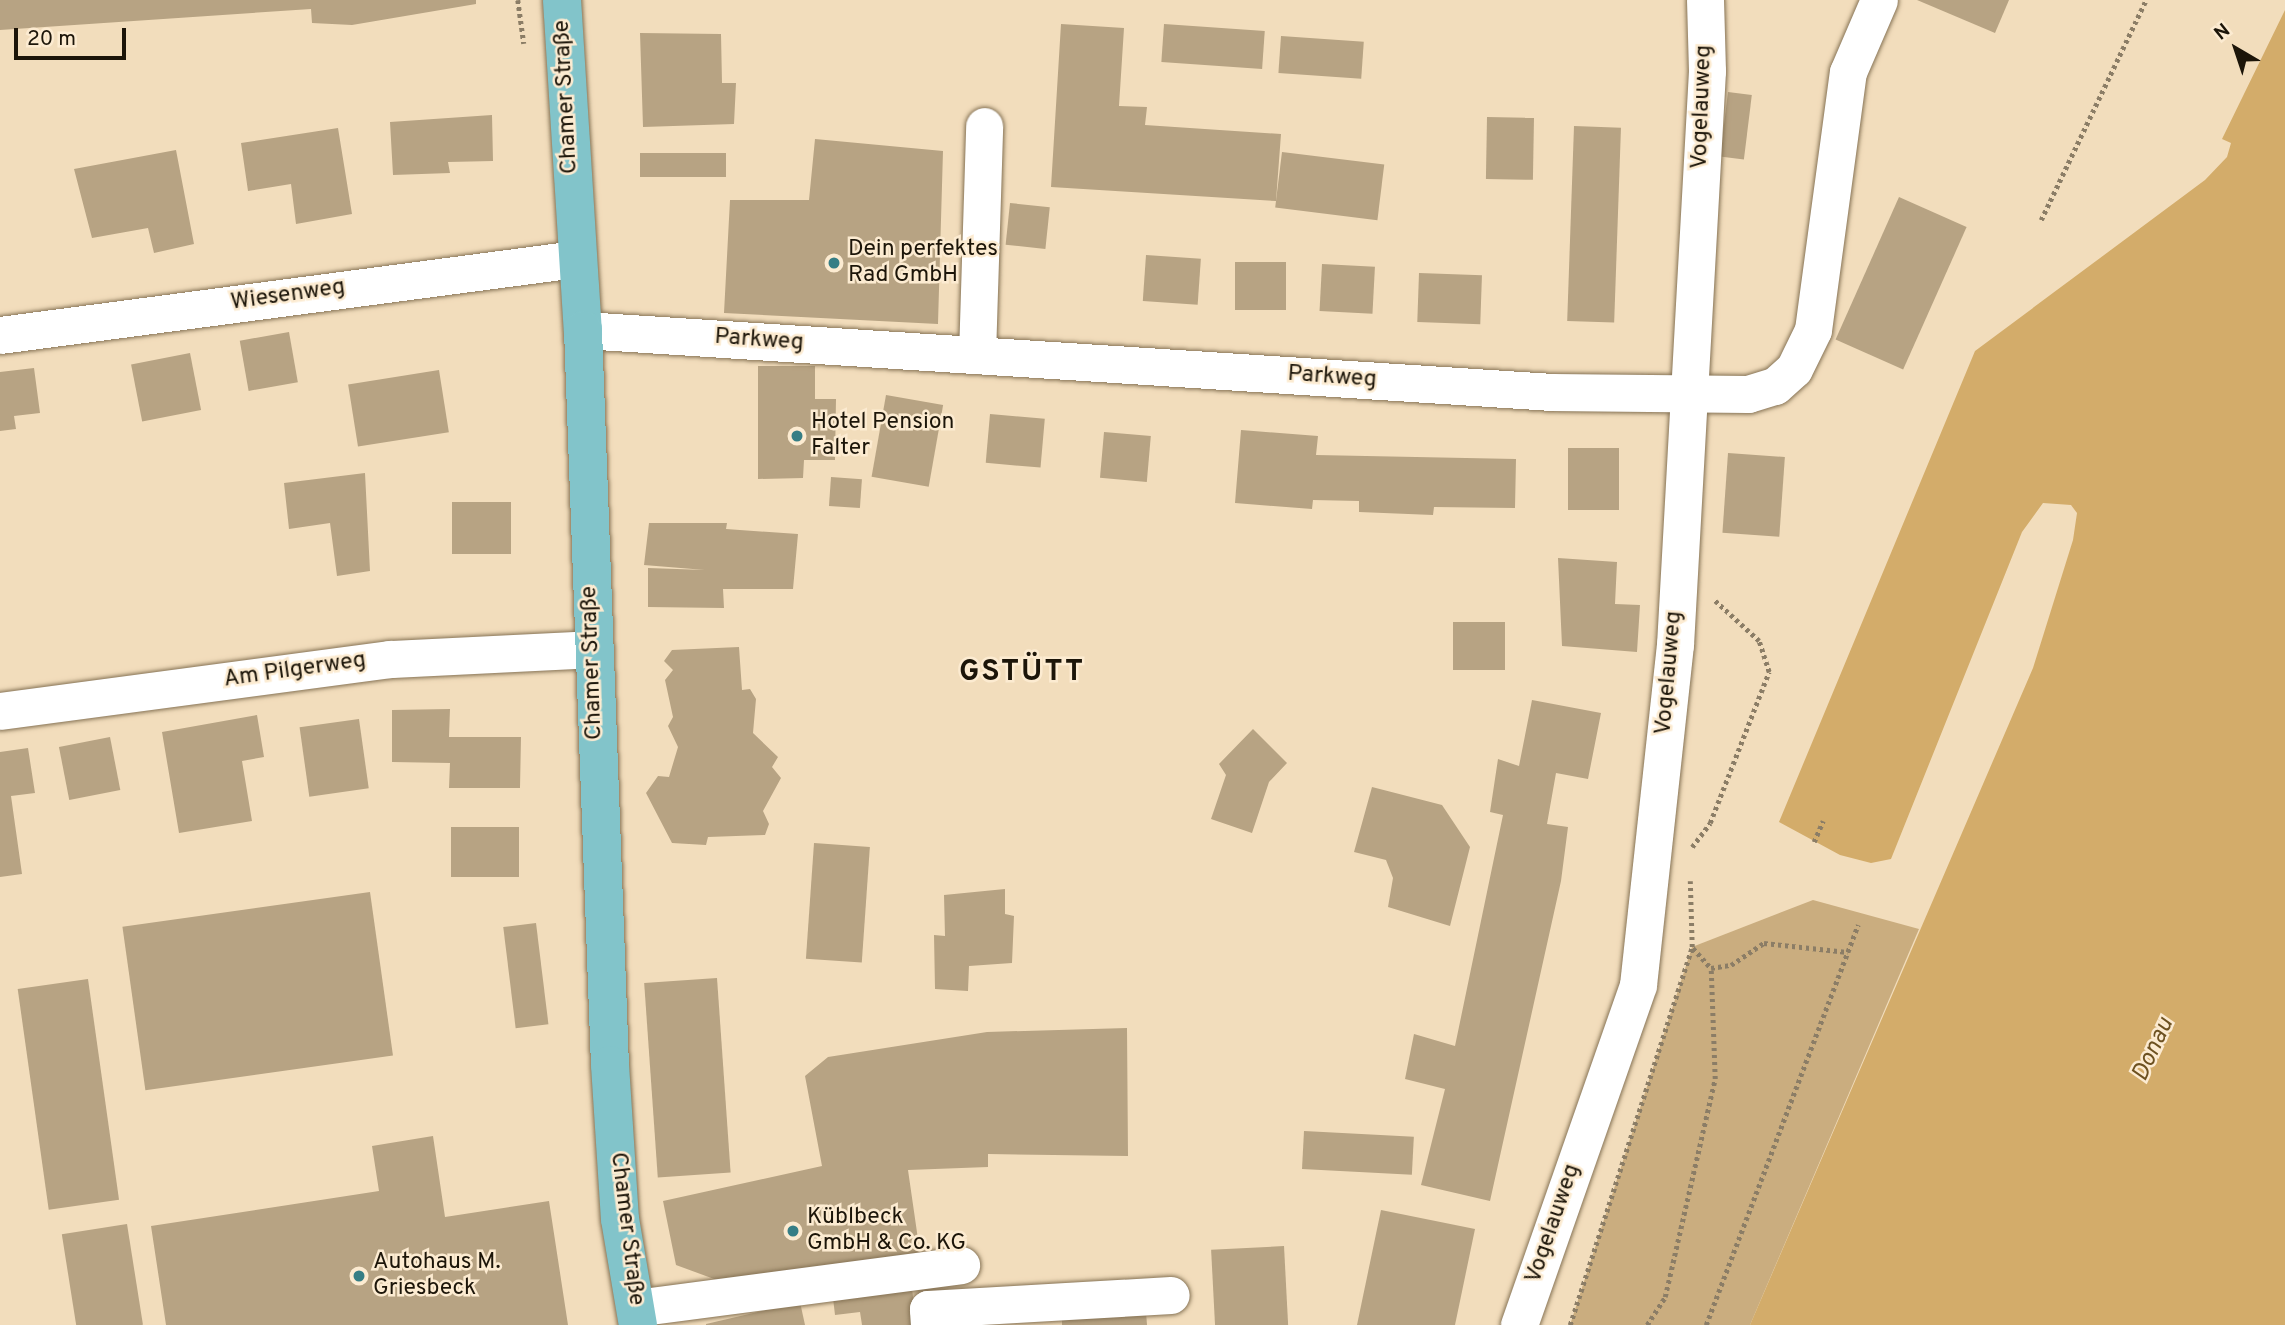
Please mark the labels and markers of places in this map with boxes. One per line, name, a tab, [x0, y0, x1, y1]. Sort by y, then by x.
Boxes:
place label: Dein perfektes Rad GmbH	[848, 236, 998, 290]
marker: Dein perfektes Rad GmbH	[826, 255, 842, 271]
place label: Hotel Pension Falter	[811, 409, 954, 463]
marker: Hotel Pension Falter	[789, 428, 805, 444]
place label: Küblbeck GmbH & Co. KG	[807, 1204, 966, 1258]
marker: Küblbeck GmbH & Co. KG	[785, 1223, 801, 1239]
place label: Autohaus M. Griesbeck	[373, 1249, 501, 1303]
marker: Autohaus M. Griesbeck	[351, 1268, 367, 1284]

